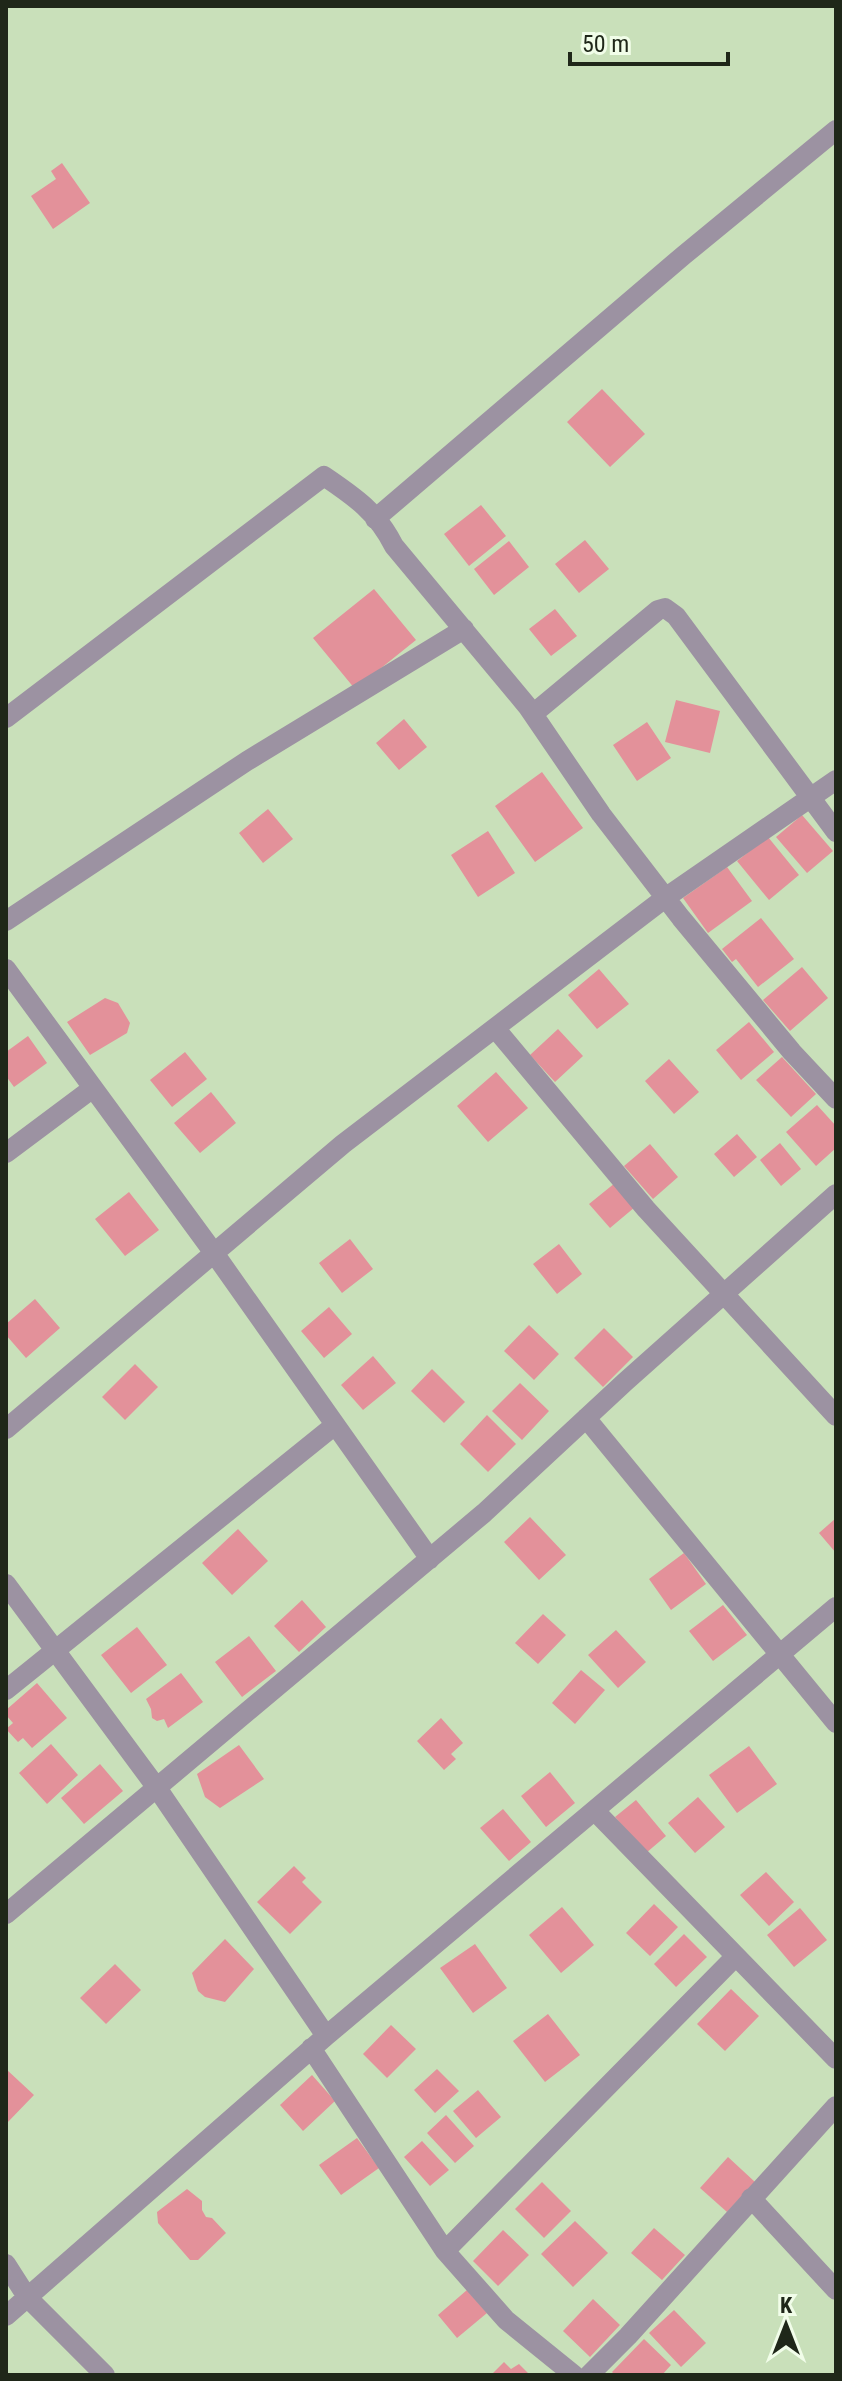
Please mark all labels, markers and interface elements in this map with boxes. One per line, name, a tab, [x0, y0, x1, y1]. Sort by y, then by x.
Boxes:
scale bar	[570, 16, 728, 66]
text: 50 m	[582, 30, 629, 58]
north arrow	[746, 2285, 826, 2365]
text: K	[780, 2293, 793, 2318]

